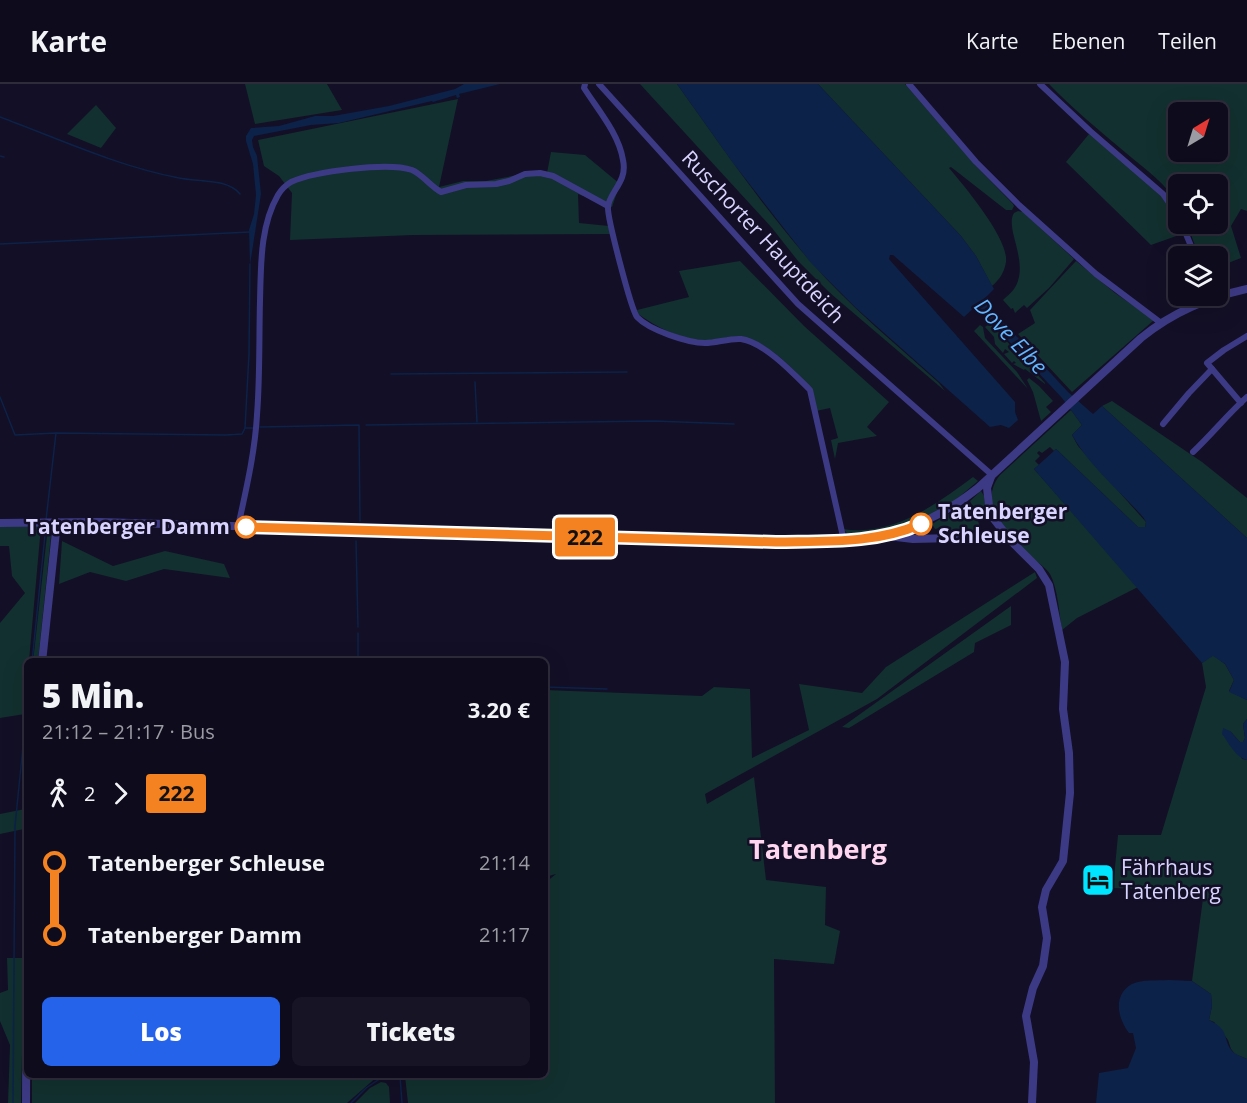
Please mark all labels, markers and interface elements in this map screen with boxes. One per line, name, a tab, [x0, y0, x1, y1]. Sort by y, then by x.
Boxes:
text: Karte	[30, 22, 107, 60]
text: Karte	[966, 27, 1019, 55]
text: Ebenen	[1052, 27, 1125, 55]
text: Teilen	[1158, 27, 1217, 55]
north arrow	[1168, 102, 1228, 162]
map controls	[1168, 102, 1228, 306]
street label: Ruschorter Hauptdeich	[676, 144, 851, 329]
button: locate	[1168, 174, 1228, 234]
button: layers	[1168, 246, 1228, 306]
water label: Dove Elbe	[969, 291, 1055, 380]
place label: Tatenberger Schleuse	[938, 497, 1068, 549]
place label: Tatenberger Damm	[26, 512, 230, 540]
marker: Tatenberger Schleuse	[910, 513, 932, 535]
marker: Tatenberger Damm	[235, 516, 257, 538]
line badge: 222	[550, 518, 620, 556]
text: 222	[567, 523, 603, 551]
text: 5 Min.	[42, 673, 144, 718]
text: 3.20 €	[468, 694, 530, 724]
text: 21:12 – 21:17 · Bus	[42, 718, 215, 745]
icon: walk	[42, 777, 75, 810]
icon: forward	[104, 777, 137, 810]
text: 222	[158, 779, 194, 807]
text: 2	[84, 780, 95, 807]
district label: Tatenberg	[749, 830, 887, 867]
text: Tatenberger Schleuse	[88, 847, 325, 877]
text: 21:14	[479, 849, 530, 876]
place label: Fährhaus Tatenberg	[1121, 853, 1221, 905]
hotel icon: Fährhaus Tatenberg	[1080, 862, 1116, 898]
text: Tatenberger Damm	[88, 919, 302, 949]
text: 21:17	[479, 921, 530, 948]
button: Los	[42, 997, 280, 1066]
button: Tickets	[292, 997, 530, 1066]

